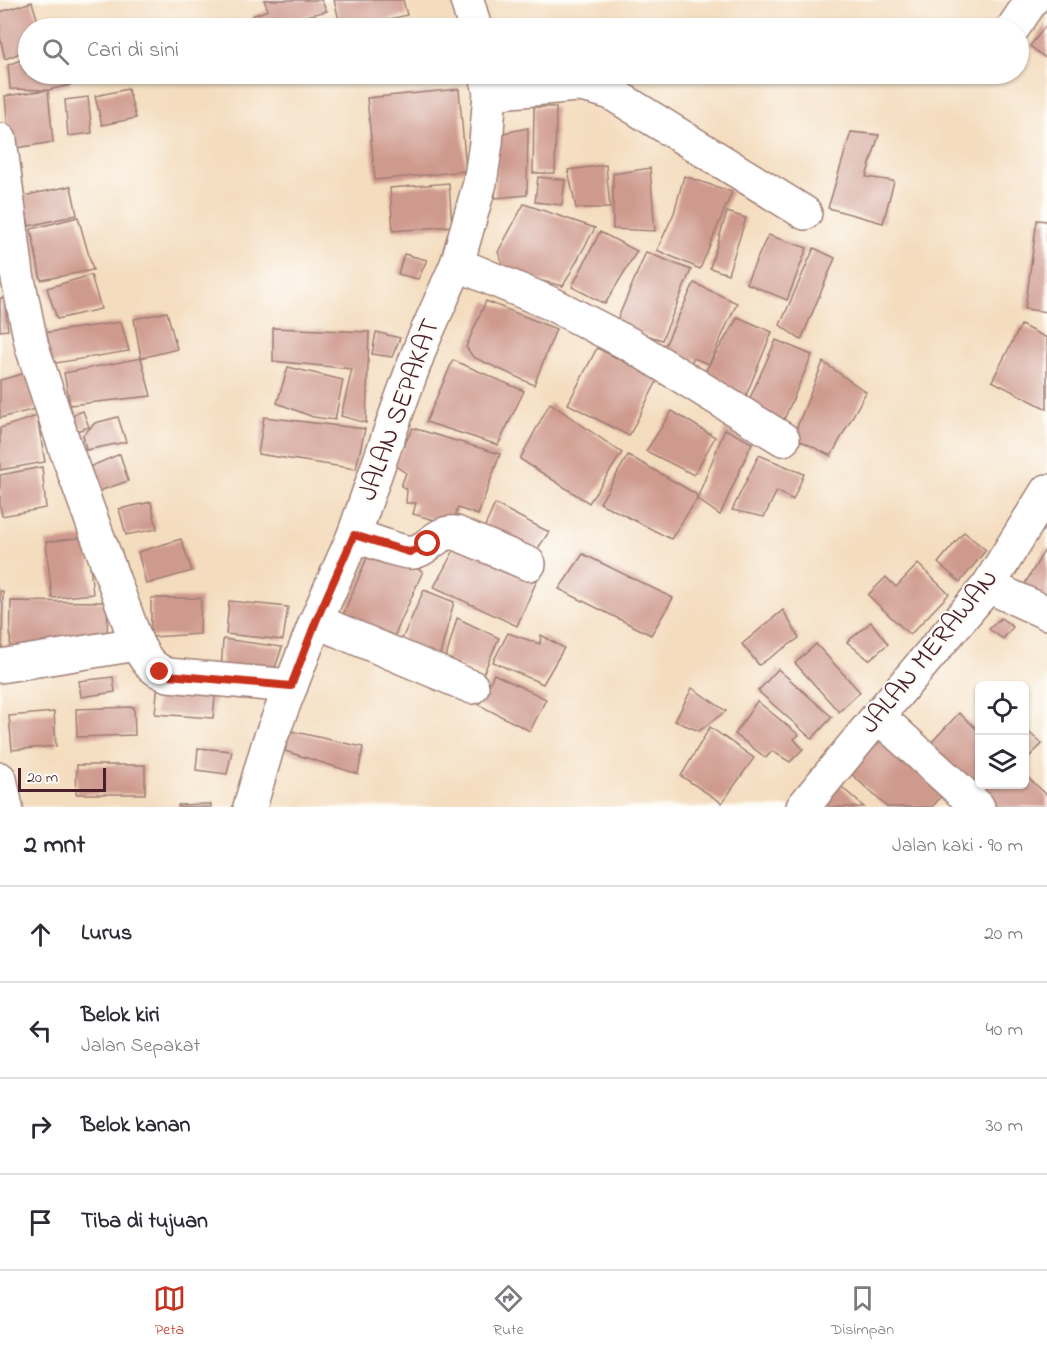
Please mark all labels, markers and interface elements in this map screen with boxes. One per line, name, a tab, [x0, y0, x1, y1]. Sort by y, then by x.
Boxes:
search box	[18, 18, 1029, 84]
icon: search	[39, 35, 72, 68]
text: Cari di sini	[87, 35, 179, 67]
street label: JALAN SEPAKAT	[349, 314, 451, 506]
route start	[414, 530, 440, 556]
street label: JALAN MERAWAN	[851, 561, 1009, 743]
route end	[146, 658, 172, 684]
map controls	[975, 681, 1029, 789]
button: locate	[975, 681, 1029, 735]
button: layers	[975, 735, 1029, 789]
scale bar	[18, 765, 106, 792]
text: 20 m	[27, 766, 58, 790]
text: 2 mnt	[24, 827, 85, 865]
text: Jalan kaki · 90 m	[892, 832, 1023, 861]
icon: ahead	[24, 918, 57, 951]
text: Lurus	[81, 918, 132, 950]
text: 20 m	[984, 920, 1023, 949]
text: Belok kiri	[81, 1000, 160, 1032]
icon: left	[24, 1014, 57, 1047]
text: 40 m	[986, 1016, 1023, 1045]
text: Jalan Sepakat	[81, 1032, 200, 1061]
icon: right	[24, 1110, 57, 1143]
text: Belok kanan	[81, 1110, 190, 1142]
text: 30 m	[986, 1112, 1023, 1141]
icon: arrive	[24, 1206, 57, 1239]
text: Tiba di tujuan	[81, 1206, 208, 1238]
tab: Peta	[153, 1282, 186, 1342]
tab: Rute	[492, 1282, 525, 1342]
tab: Disimpan	[831, 1282, 894, 1342]

